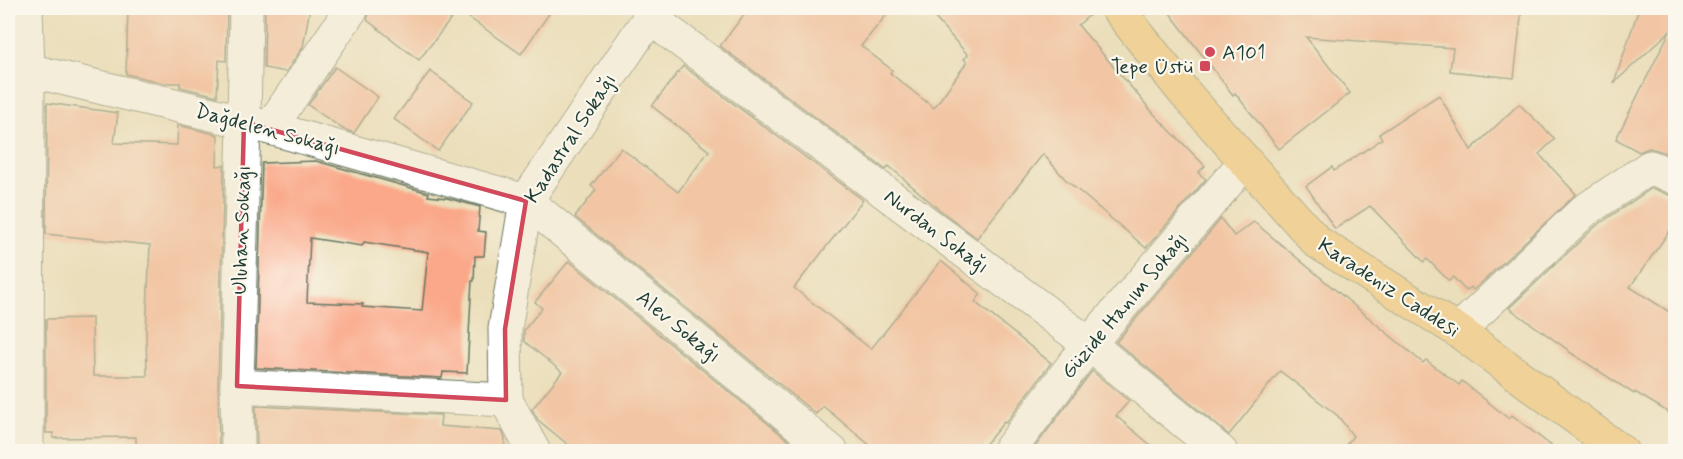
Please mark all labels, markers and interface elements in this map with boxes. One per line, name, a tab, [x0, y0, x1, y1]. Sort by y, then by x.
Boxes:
place label: A101	[1222, 39, 1265, 67]
marker: A101	[1203, 45, 1217, 59]
place label: Tepe Üstü	[1111, 53, 1193, 81]
marker: Tepe Üstü	[1198, 59, 1212, 73]
street label: Kadastral Sokağı	[518, 68, 623, 209]
street label: Dağdelen Sokağı	[192, 97, 343, 163]
street label: Uluhan Sokağı	[226, 165, 258, 295]
street label: Nurdan Sokağı	[878, 183, 995, 281]
street label: Güzide Hanım Sokağı	[1055, 226, 1195, 385]
street label: Karadeniz Caddesi	[1312, 231, 1465, 344]
street label: Alev Sokağı	[630, 284, 727, 370]

